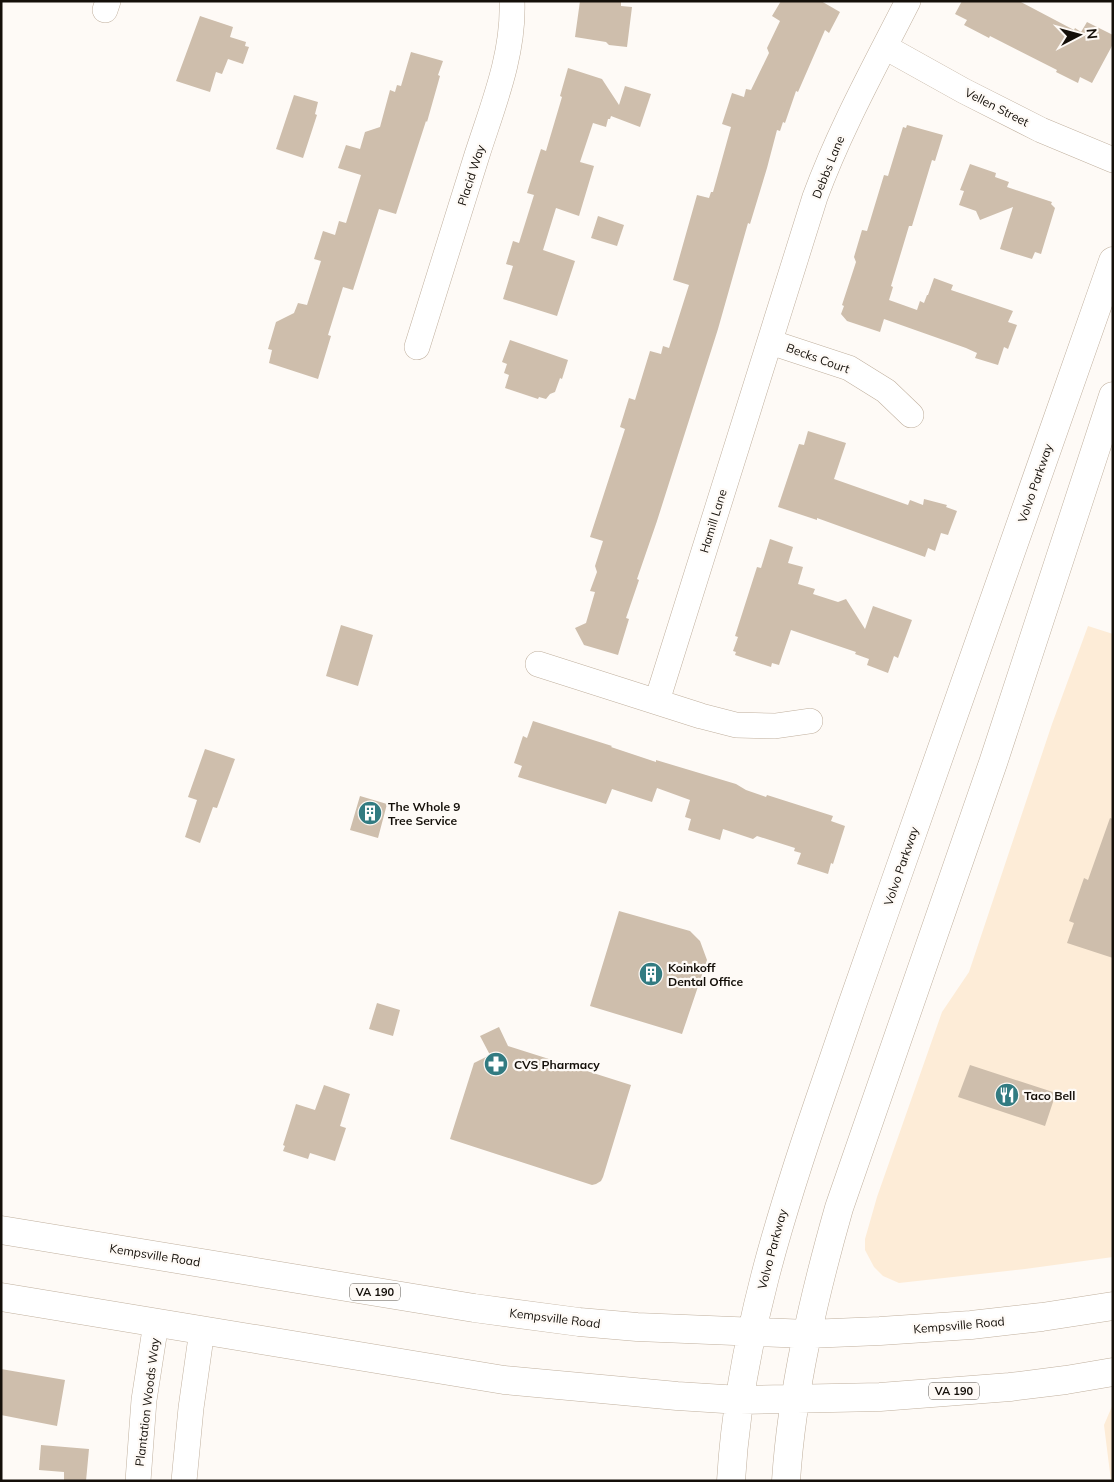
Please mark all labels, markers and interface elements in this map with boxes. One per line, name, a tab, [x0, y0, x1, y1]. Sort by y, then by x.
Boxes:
north arrow	[1054, 10, 1104, 60]
text: N	[1082, 27, 1101, 40]
street label: Vellen Street	[963, 84, 1031, 130]
street label: Debbs Lane	[809, 133, 847, 201]
street label: Placid Way	[454, 142, 488, 207]
street label: Becks Court	[784, 340, 852, 376]
street label: Volvo Parkway	[1014, 441, 1056, 524]
street label: Hamill Lane	[696, 487, 730, 555]
place label: The Whole 9 Tree Service	[388, 799, 461, 828]
building icon: The Whole 9 Tree Service	[357, 800, 383, 826]
street label: Volvo Parkway	[880, 824, 922, 907]
place label: Koinkoff Dental Office	[668, 960, 743, 989]
building icon: Koinkoff Dental Office	[638, 961, 664, 987]
pharmacy icon: CVS Pharmacy	[483, 1051, 509, 1077]
place label: CVS Pharmacy	[514, 1057, 600, 1072]
restaurant icon: Taco Bell	[994, 1082, 1020, 1108]
place label: Taco Bell	[1024, 1088, 1075, 1103]
street label: Volvo Parkway	[754, 1207, 790, 1291]
street label: Kempsville Road	[109, 1240, 201, 1270]
road number: VA 190	[350, 1284, 400, 1300]
street label: Kempsville Road	[509, 1305, 601, 1331]
street label: Kempsville Road	[913, 1314, 1005, 1336]
street label: Plantation Woods Way	[132, 1336, 162, 1467]
road number: VA 190	[929, 1382, 979, 1400]

